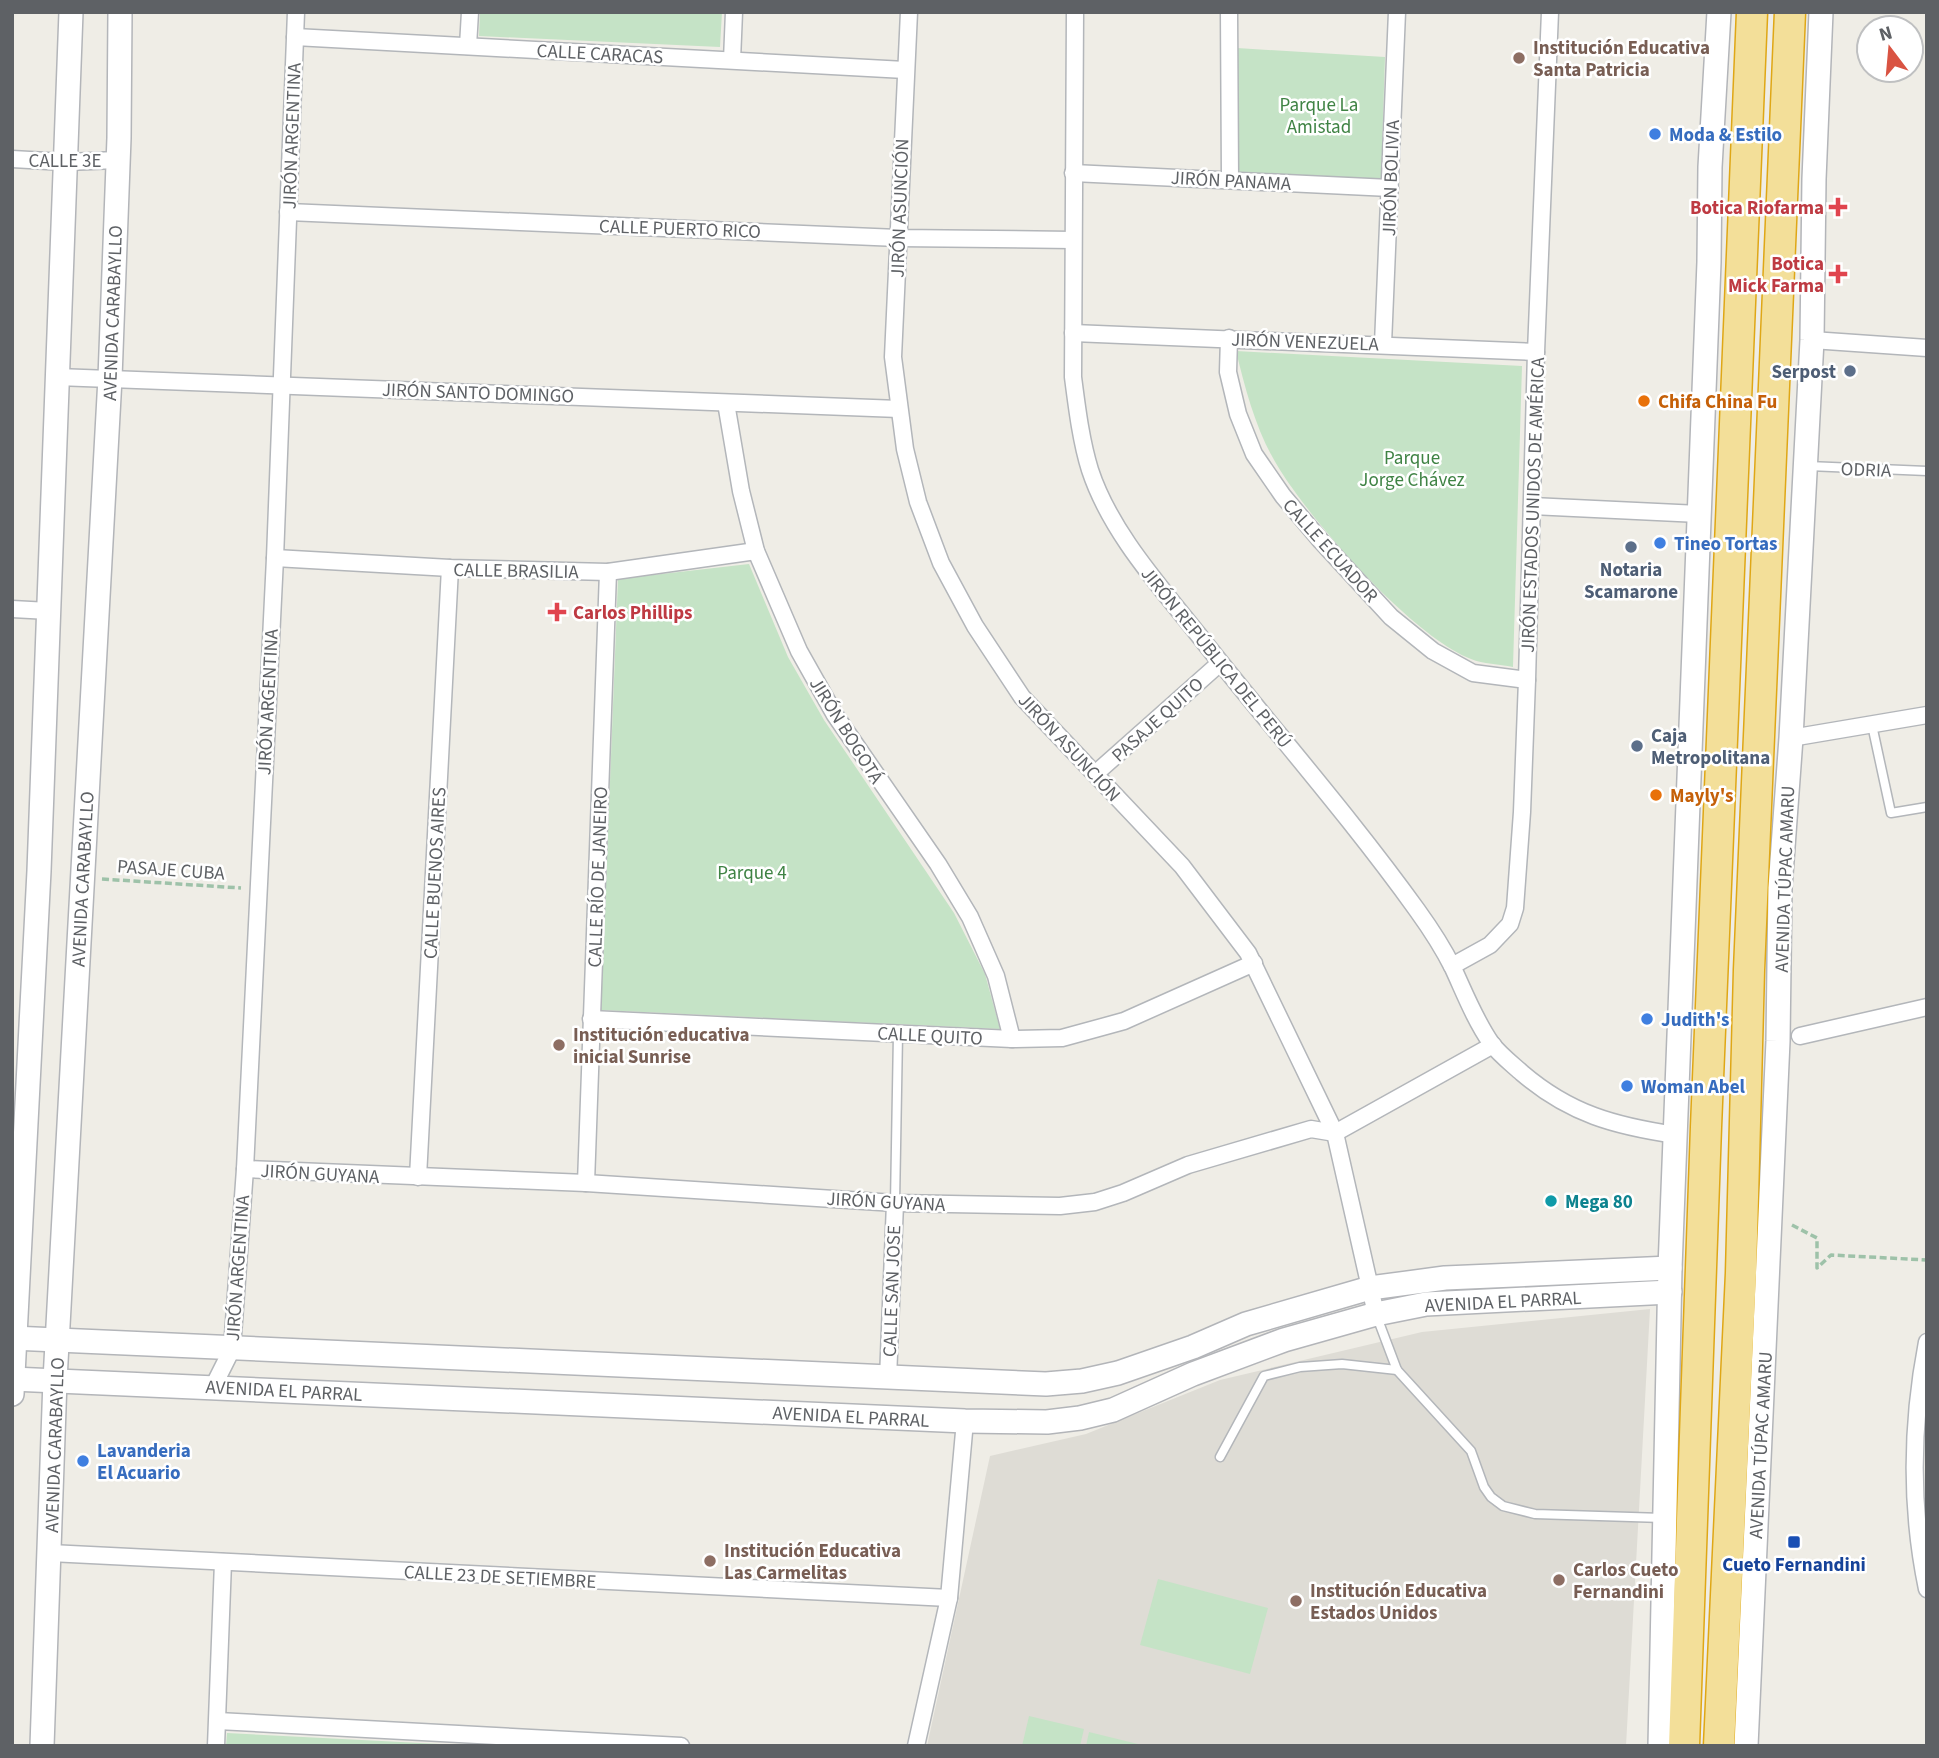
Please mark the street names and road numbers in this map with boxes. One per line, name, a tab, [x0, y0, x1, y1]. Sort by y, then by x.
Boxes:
street label: CALLE CARACAS	[536, 38, 664, 71]
street label: JIRÓN ARGENTINA	[276, 62, 309, 210]
street label: JIRÓN BOLIVIA	[1376, 119, 1407, 237]
street label: JIRÓN ASUNCIÓN	[885, 138, 916, 278]
street label: CALLE 3E	[29, 148, 101, 175]
street label: JIRÓN PANAMA	[1170, 165, 1292, 198]
street label: CALLE PUERTO RICO	[599, 213, 761, 246]
street label: AVENIDA CARABAYLLO	[97, 225, 130, 401]
street label: JIRÓN VENEZUELA	[1231, 326, 1380, 359]
street label: JIRÓN ESTADOS UNIDOS DE AMÉRICA	[1515, 356, 1552, 653]
street label: JIRÓN SANTO DOMINGO	[381, 377, 575, 410]
street label: ODRIA	[1840, 456, 1892, 485]
street label: CALLE ECUADOR	[1276, 493, 1384, 609]
street label: CALLE BRASILIA	[453, 557, 580, 586]
street label: JIRÓN REPÚBLICA DEL PERÚ	[1134, 561, 1298, 754]
street label: JIRÓN ARGENTINA	[251, 628, 286, 776]
street label: PASAJE QUITO	[1106, 671, 1210, 769]
street label: JIRÓN BOGOTÁ	[802, 672, 890, 790]
street label: JIRÓN ASUNCIÓN	[1011, 688, 1126, 808]
street label: AVENIDA TÚPAC AMARU	[1769, 785, 1802, 973]
street label: CALLE BUENOS AIRES	[418, 786, 453, 960]
street label: CALLE RÍO DE JANEIRO	[582, 786, 615, 968]
street label: AVENIDA CARABAYLLO	[65, 791, 102, 968]
street label: PASAJE CUBA	[116, 853, 226, 888]
street label: CALLE QUITO	[876, 1020, 983, 1053]
street label: JIRÓN GUYANA	[260, 1158, 381, 1191]
street label: JIRÓN GUYANA	[826, 1186, 947, 1219]
street label: JIRÓN ARGENTINA	[220, 1193, 257, 1342]
street label: CALLE SAN JOSE	[877, 1225, 908, 1357]
street label: AVENIDA EL PARRAL	[1424, 1285, 1582, 1320]
street label: AVENIDA TÚPAC AMARU	[1743, 1351, 1780, 1539]
street label: AVENIDA CARABAYLLO	[39, 1357, 72, 1533]
street label: AVENIDA EL PARRAL	[205, 1374, 363, 1409]
street label: AVENIDA EL PARRAL	[772, 1400, 930, 1435]
street label: CALLE 23 DE SETIEMBRE	[403, 1559, 597, 1596]

